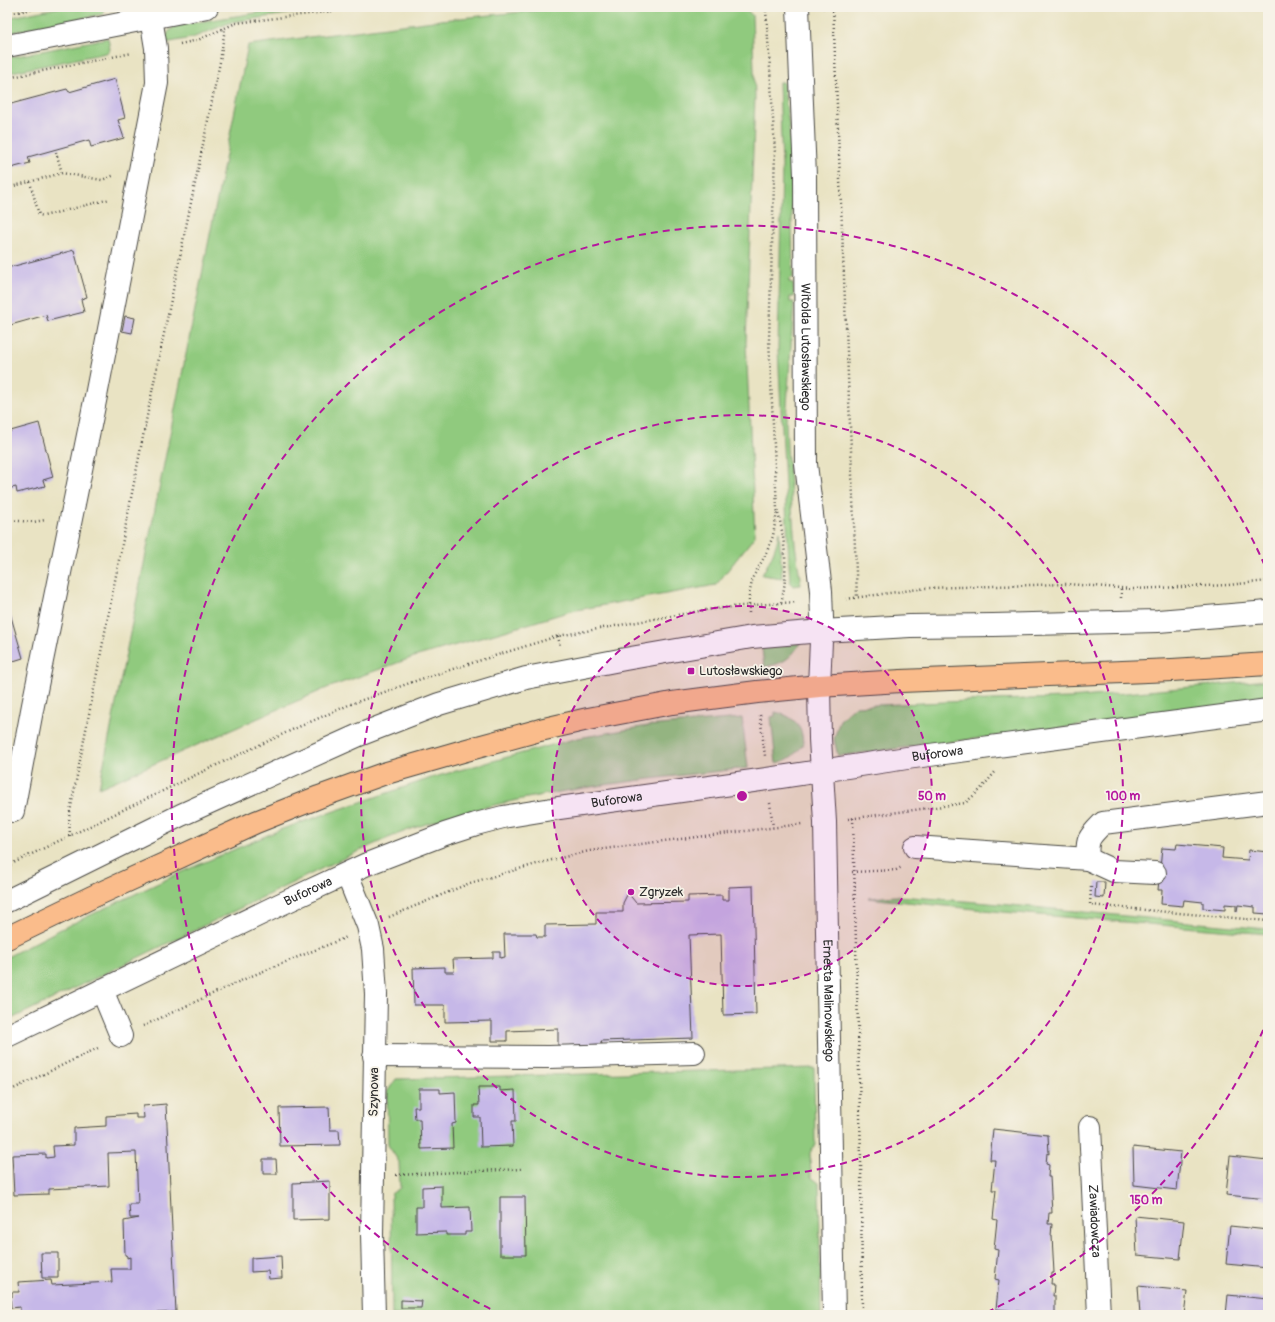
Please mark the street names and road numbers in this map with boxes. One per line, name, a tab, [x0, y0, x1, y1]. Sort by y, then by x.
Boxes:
street label: Witolda Lutosławskiego	[797, 283, 814, 411]
street label: Buforowa	[911, 743, 964, 765]
street label: Buforowa	[590, 788, 643, 811]
street label: Buforowa	[281, 873, 335, 910]
street label: Ernesta Malinowskiego	[819, 939, 837, 1062]
street label: Szynowa	[366, 1067, 382, 1117]
street label: Zawiadowcza	[1085, 1184, 1104, 1258]

